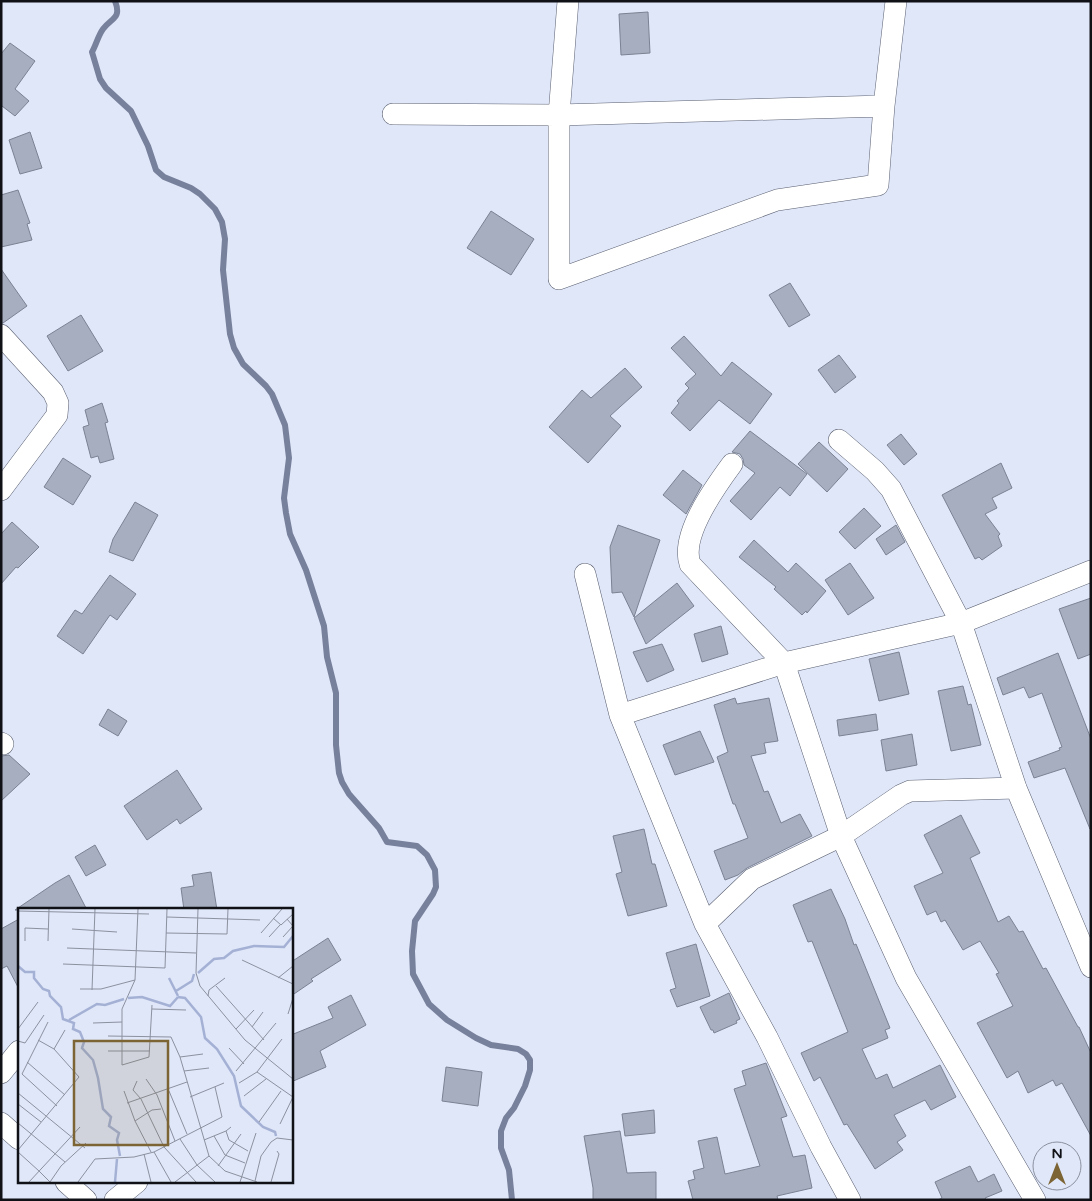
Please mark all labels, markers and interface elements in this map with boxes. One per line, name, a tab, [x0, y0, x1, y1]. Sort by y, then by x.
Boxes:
inset map	[18, 908, 292, 1184]
north arrow	[1032, 1141, 1082, 1191]
text: N	[1051, 1145, 1063, 1162]

